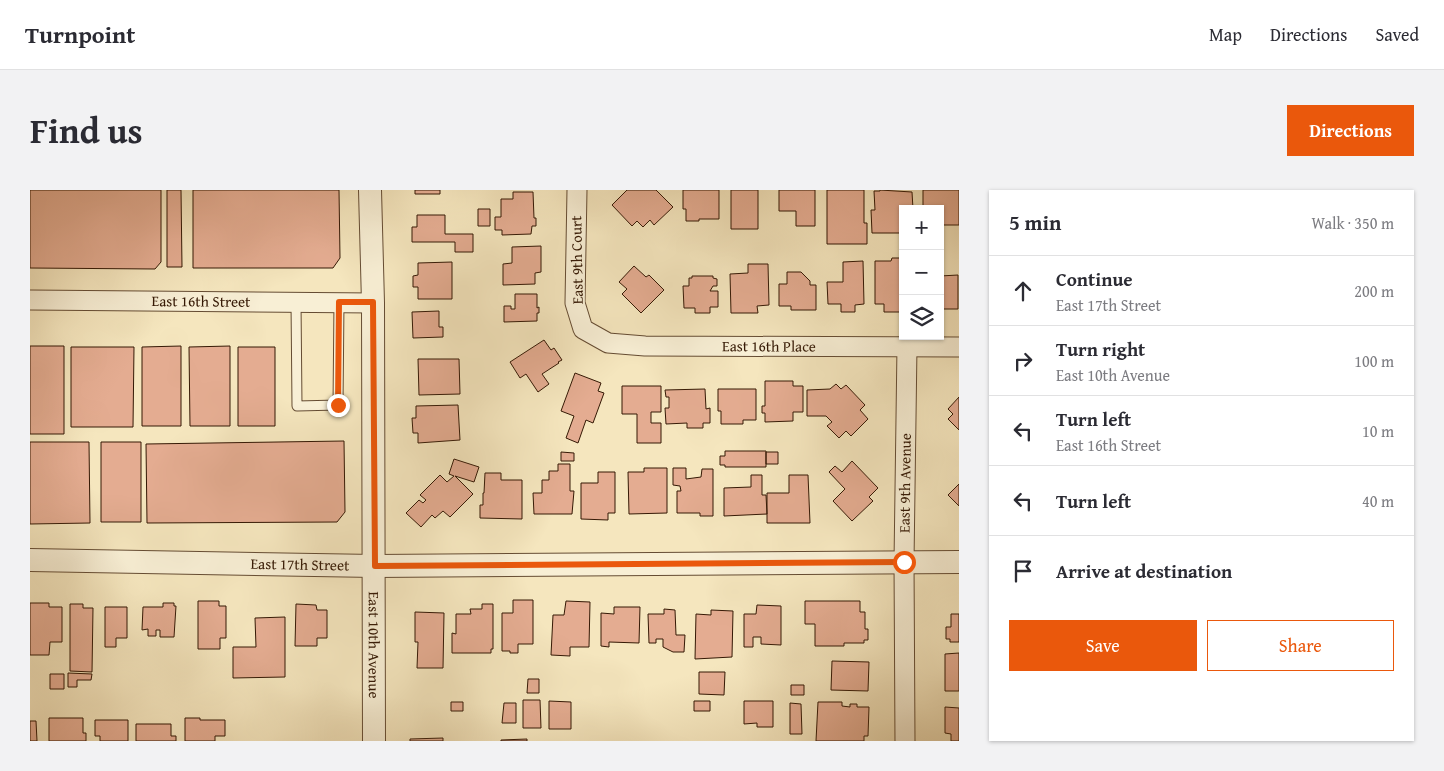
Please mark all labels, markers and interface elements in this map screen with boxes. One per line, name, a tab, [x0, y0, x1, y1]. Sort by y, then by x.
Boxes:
text: Turnpoint	[25, 17, 135, 52]
text: Map	[1209, 21, 1242, 48]
text: Directions	[1270, 21, 1347, 48]
text: Saved	[1375, 21, 1419, 48]
text: Find us	[30, 105, 143, 156]
button: Directions	[1287, 105, 1414, 156]
map controls	[899, 205, 944, 340]
button: +	[899, 205, 944, 250]
text: 5 min	[1009, 207, 1061, 238]
text: Walk · 350 m	[1311, 211, 1394, 235]
street label: East 9th Court	[565, 215, 588, 305]
button: −	[899, 250, 944, 295]
text: Continue	[1056, 265, 1133, 293]
icon: ahead	[1009, 277, 1037, 305]
text: 200 m	[1354, 279, 1394, 303]
street label: East 16th Street	[152, 290, 251, 312]
text: East 17th Street	[1056, 293, 1161, 317]
button: layers	[899, 295, 944, 340]
street label: East 16th Place	[722, 335, 816, 357]
text: Turn right	[1056, 335, 1145, 363]
icon: right	[1009, 347, 1037, 375]
text: 100 m	[1354, 349, 1394, 373]
text: East 10th Avenue	[1056, 363, 1170, 387]
route end	[327, 394, 350, 417]
text: Turn left	[1056, 405, 1131, 433]
icon: left	[1009, 417, 1037, 445]
text: 10 m	[1362, 419, 1394, 443]
street label: East 9th Avenue	[893, 433, 916, 533]
text: East 16th Street	[1056, 433, 1161, 457]
icon: left	[1009, 487, 1037, 515]
text: Turn left	[1056, 487, 1131, 515]
text: 40 m	[1362, 489, 1394, 513]
route start	[893, 551, 916, 574]
street label: East 17th Street	[250, 553, 350, 576]
icon: arrive	[1009, 557, 1037, 585]
text: Arrive at destination	[1056, 557, 1232, 585]
street label: East 10th Avenue	[364, 591, 385, 698]
button: Save	[1009, 620, 1197, 671]
button: Share	[1207, 620, 1394, 671]

